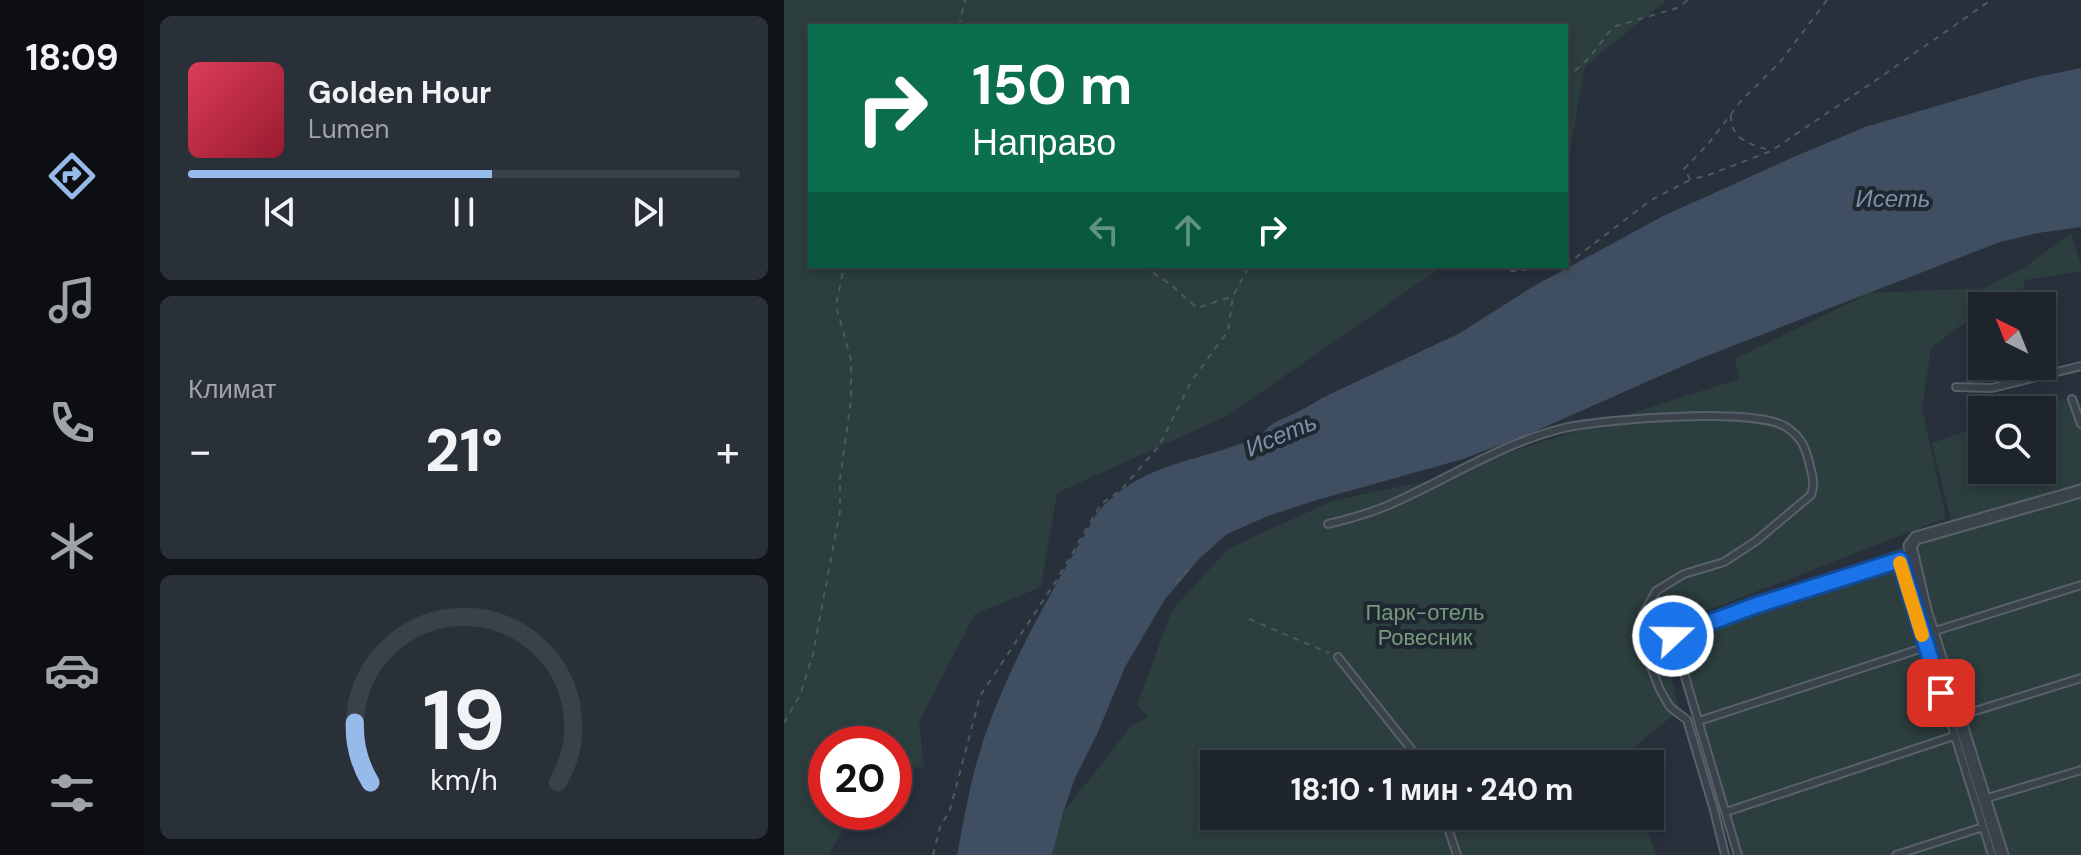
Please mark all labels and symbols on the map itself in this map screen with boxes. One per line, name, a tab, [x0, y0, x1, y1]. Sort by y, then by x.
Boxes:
water label: Исеть	[1856, 183, 1930, 214]
north arrow	[1968, 292, 2056, 380]
water label: Исеть	[1240, 406, 1321, 463]
position arrow	[1631, 594, 1715, 678]
park label: Парк-отель Ровесник	[1365, 598, 1485, 652]
pin	[1907, 659, 1975, 727]
speed limit sign: 20	[808, 726, 912, 830]

